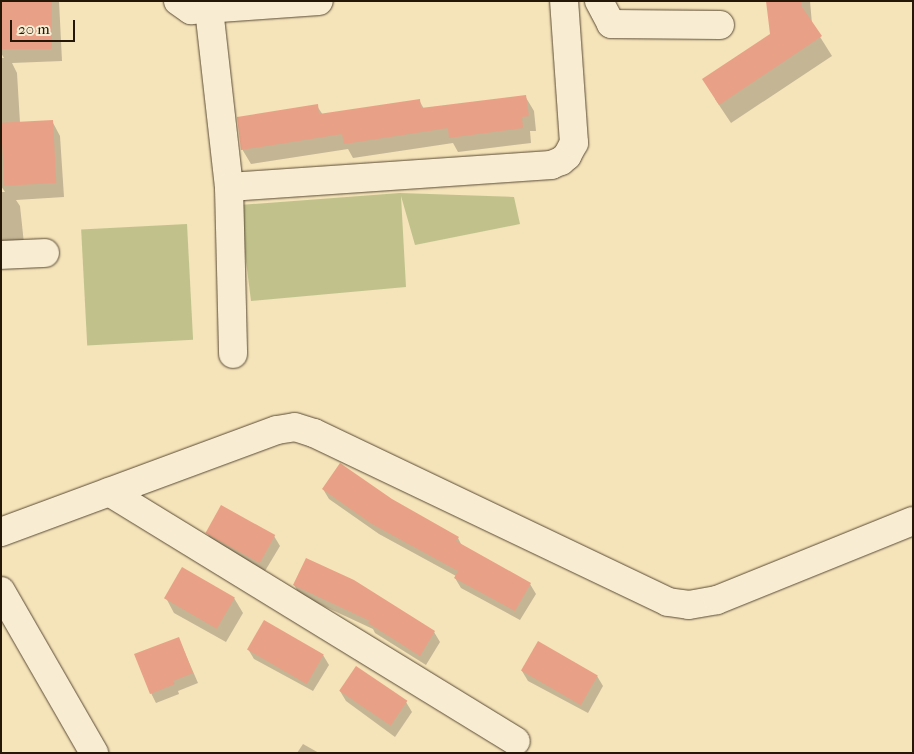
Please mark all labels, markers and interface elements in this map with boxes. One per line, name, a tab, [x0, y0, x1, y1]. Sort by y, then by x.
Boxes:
scale bar	[12, 10, 78, 42]
text: 20 m	[18, 20, 50, 38]

